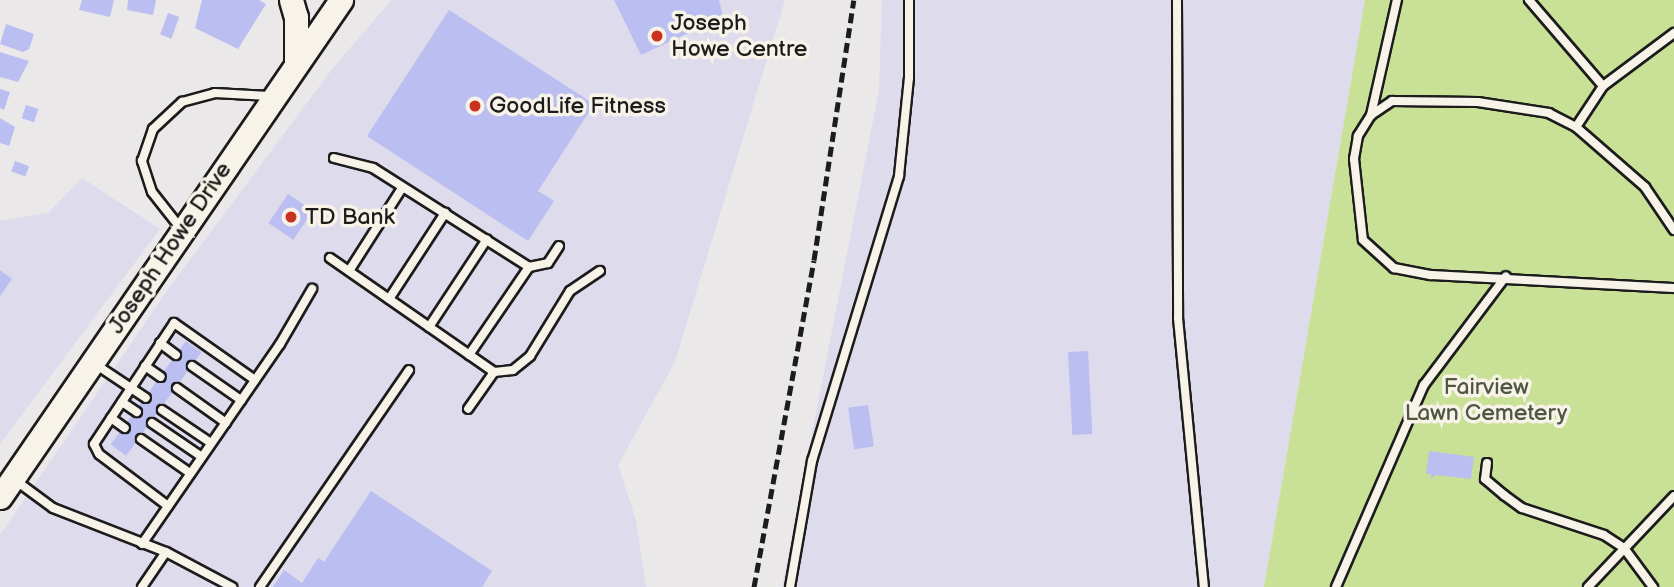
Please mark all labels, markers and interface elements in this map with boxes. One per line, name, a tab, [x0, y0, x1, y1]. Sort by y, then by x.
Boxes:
place label: Joseph Howe Centre	[671, 9, 807, 63]
marker: Joseph Howe Centre	[649, 28, 665, 44]
place label: GoodLife Fitness	[489, 92, 666, 120]
marker: GoodLife Fitness	[467, 98, 483, 114]
street label: Joseph Howe Drive	[102, 157, 238, 339]
place label: TD Bank	[305, 203, 395, 231]
marker: TD Bank	[283, 209, 299, 225]
park label: Fairview Lawn Cemetery	[1405, 373, 1567, 427]

